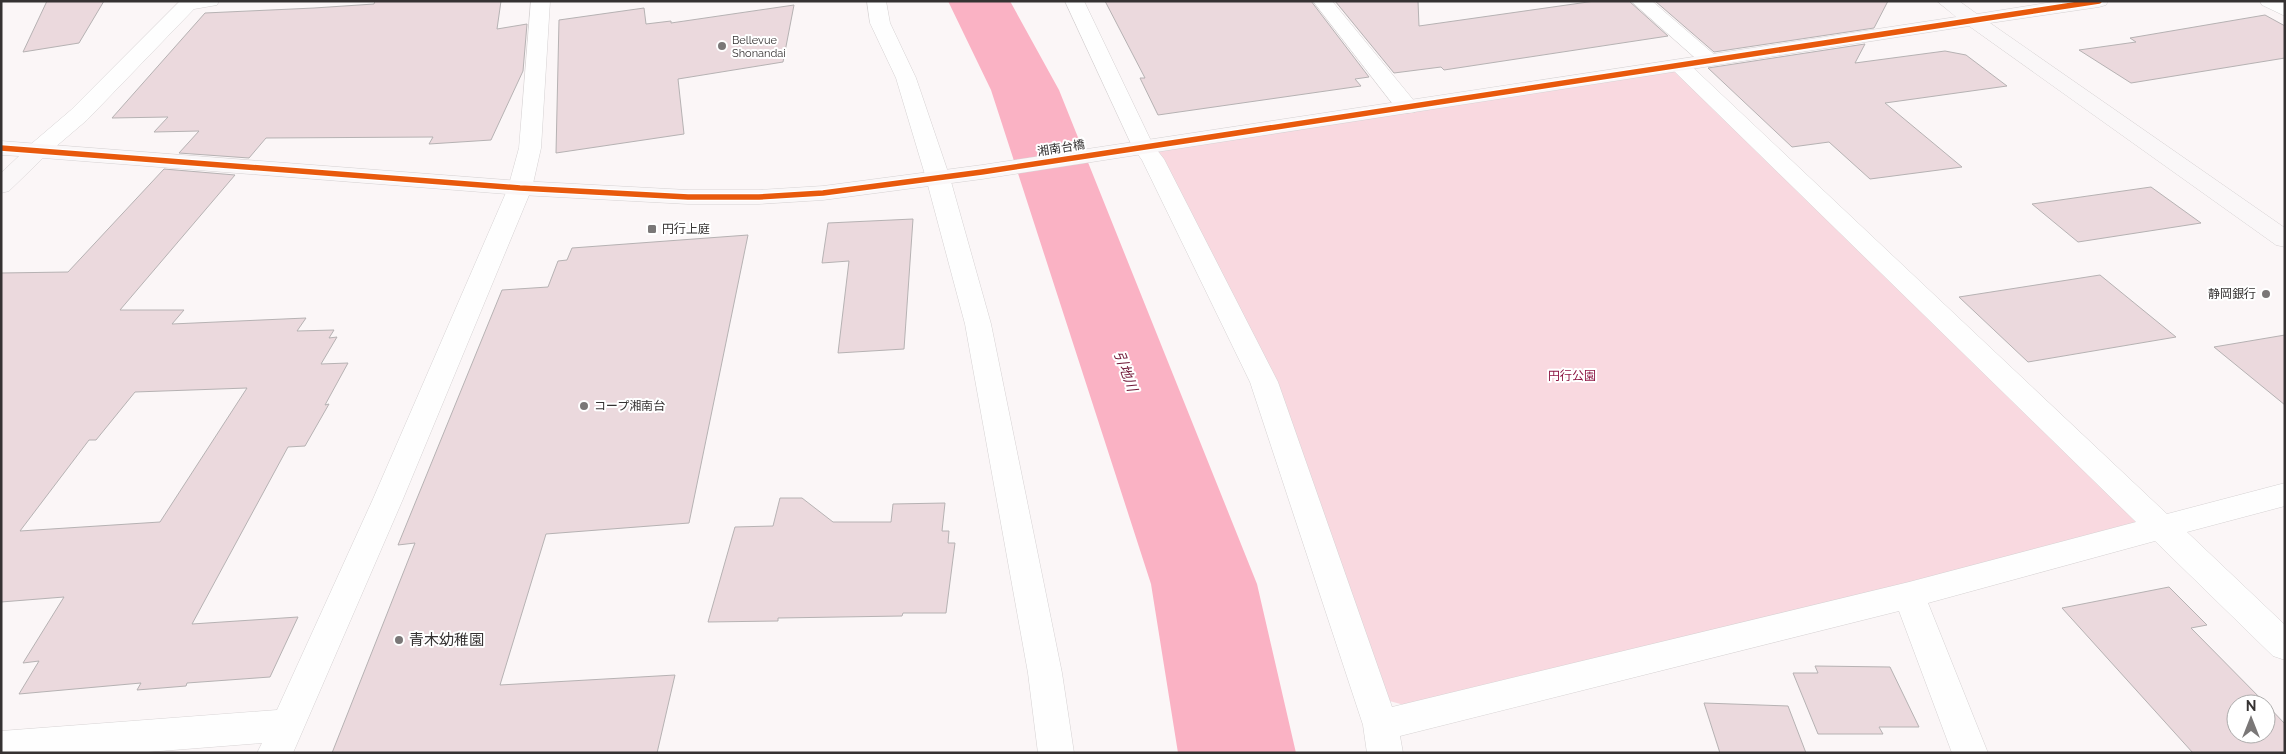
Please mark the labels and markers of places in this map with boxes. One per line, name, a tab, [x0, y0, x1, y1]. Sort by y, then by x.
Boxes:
place label: Bellevue Shonandai	[732, 34, 786, 60]
marker: Bellevue Shonandai	[716, 40, 728, 52]
place label: 円行上庭	[662, 222, 710, 236]
marker: 円行上庭	[646, 223, 658, 235]
place label: 静岡銀行	[2208, 287, 2256, 301]
marker: 静岡銀行	[2260, 288, 2272, 300]
place label: コープ湘南台	[594, 399, 665, 413]
marker: コープ湘南台	[578, 400, 590, 412]
place label: 青木幼稚園	[409, 631, 484, 649]
marker: 青木幼稚園	[393, 634, 405, 646]

